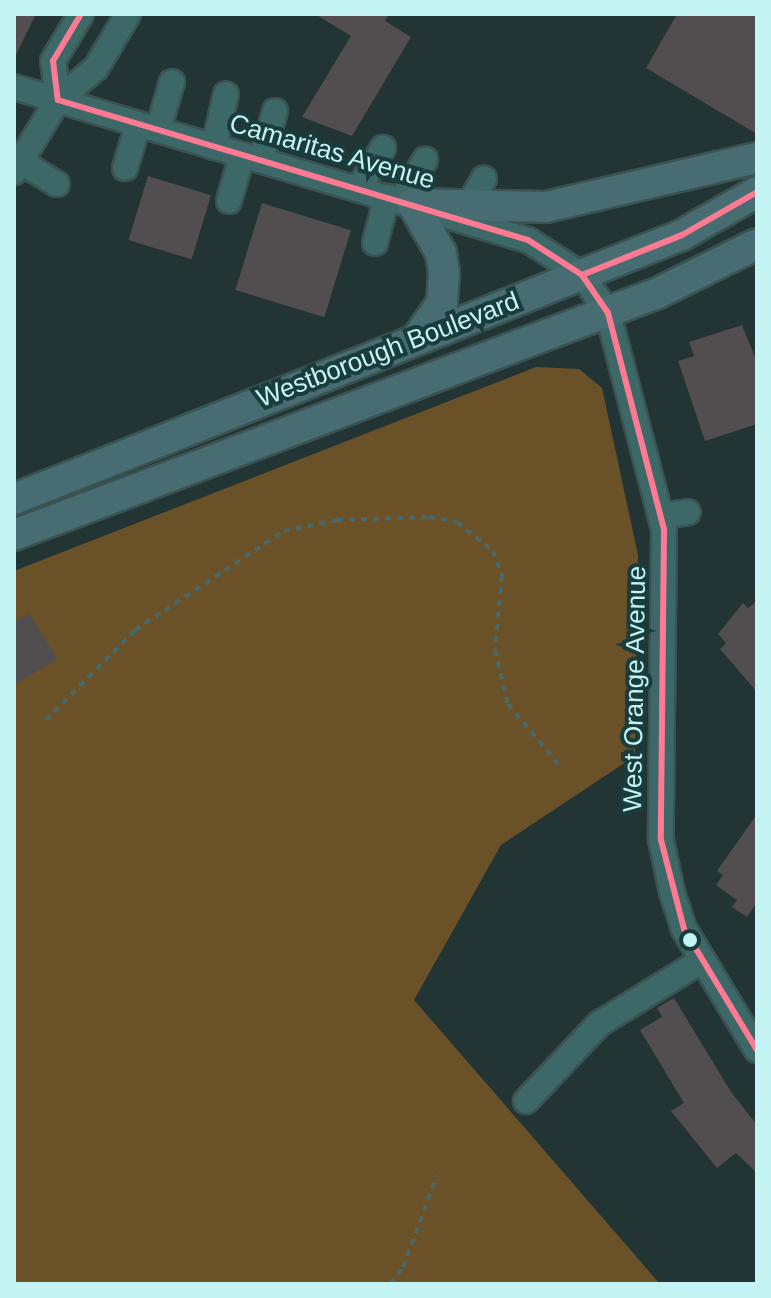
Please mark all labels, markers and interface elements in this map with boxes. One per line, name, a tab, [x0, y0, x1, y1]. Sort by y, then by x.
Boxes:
street label: Camaritas Avenue	[225, 108, 439, 196]
street label: Westborough Boulevard	[252, 286, 524, 414]
street label: West Orange Avenue	[617, 565, 653, 813]
unlabelled marker	[682, 932, 698, 948]

